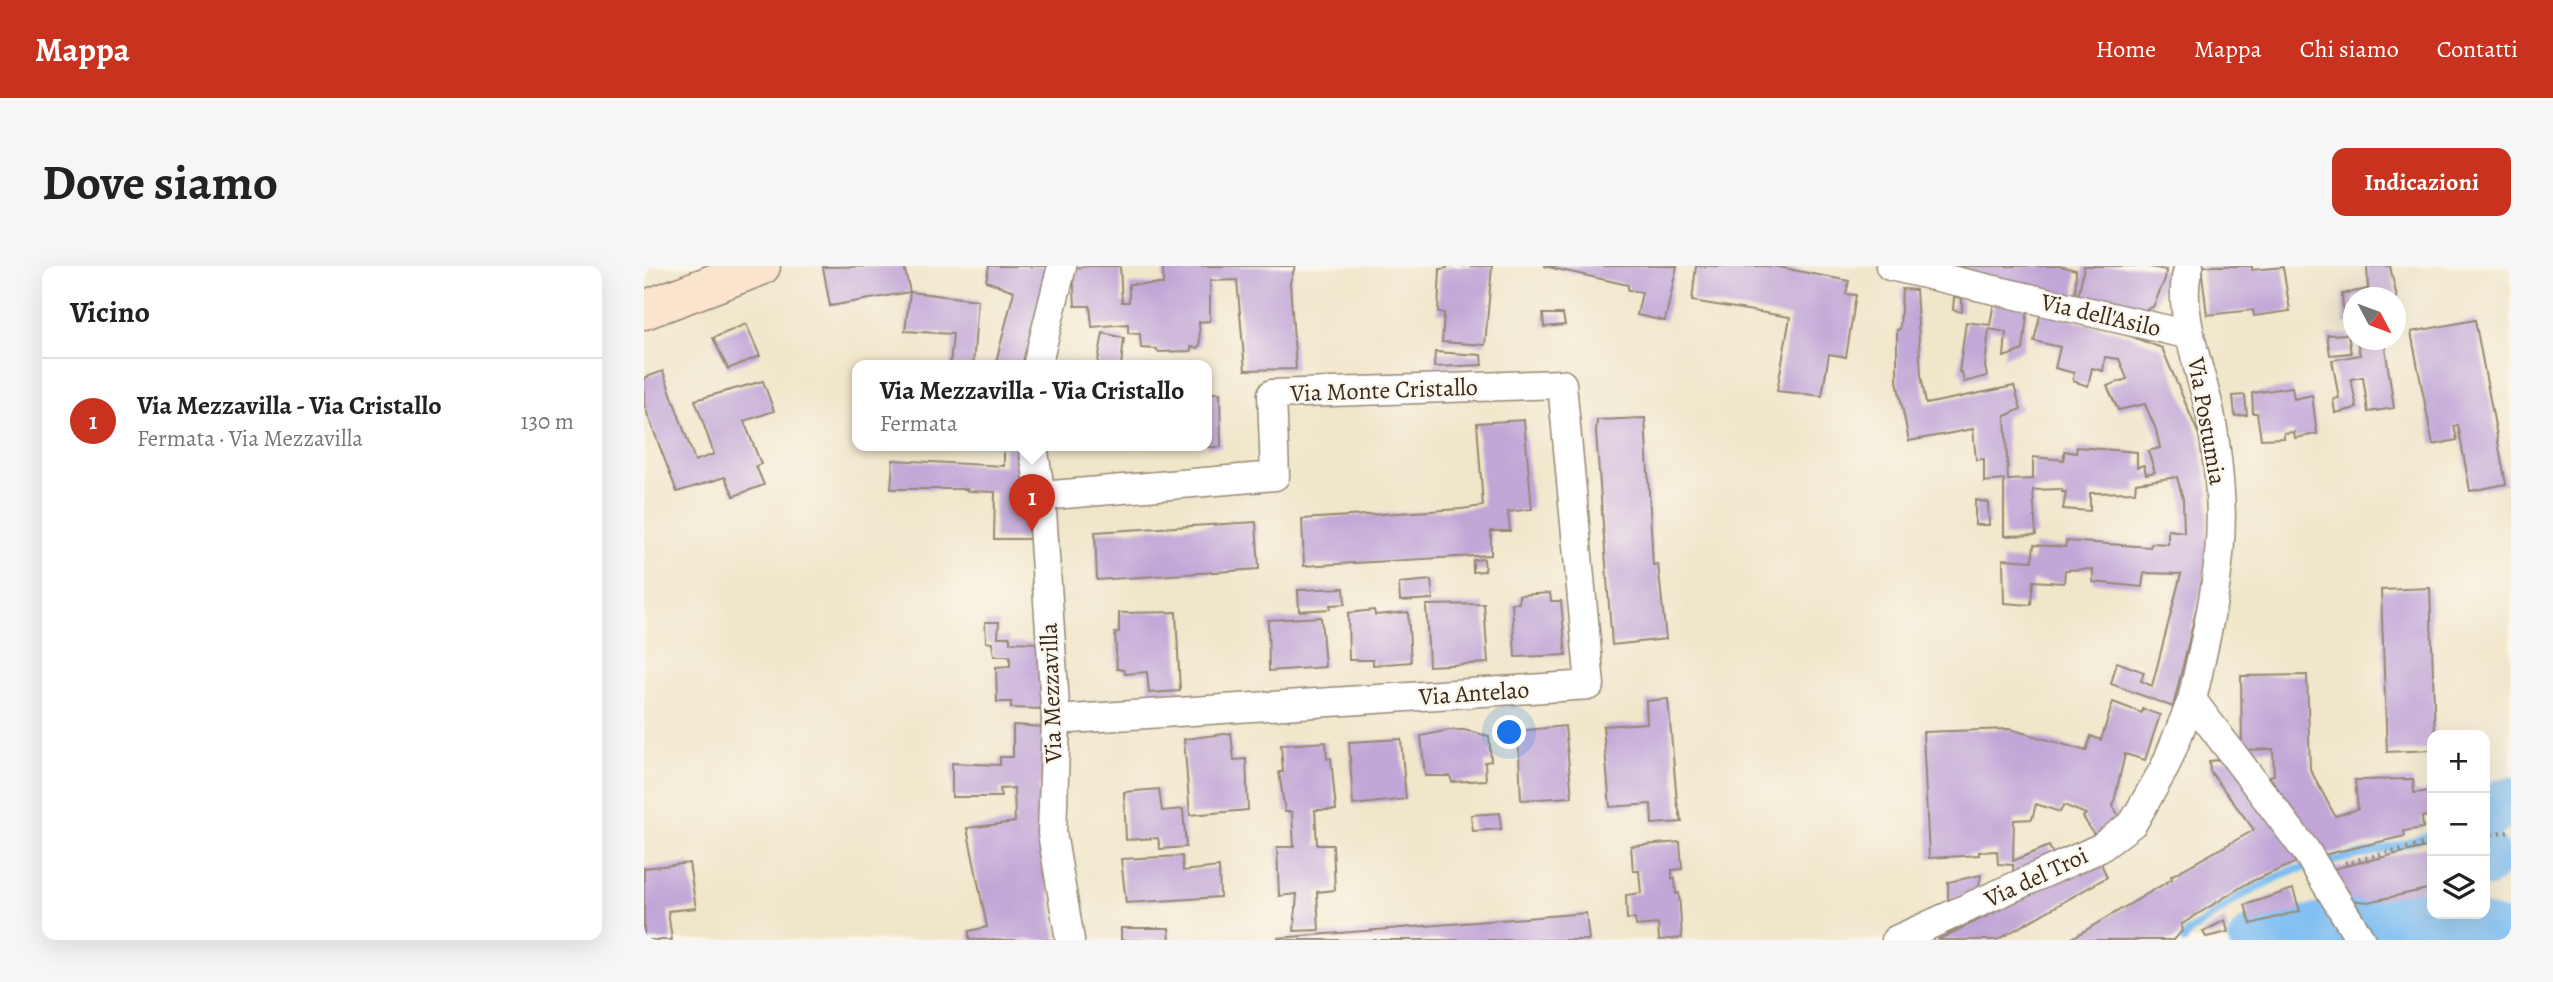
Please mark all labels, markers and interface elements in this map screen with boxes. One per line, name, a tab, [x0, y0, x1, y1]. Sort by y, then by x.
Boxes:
text: Mappa	[35, 27, 130, 72]
text: Home	[2096, 33, 2156, 65]
text: Mappa	[2194, 33, 2262, 65]
text: Chi siamo	[2300, 33, 2399, 65]
text: Contatti	[2437, 33, 2518, 65]
button: Indicazioni	[2332, 148, 2511, 216]
text: Dove siamo	[42, 149, 278, 216]
street label: Via dell'Asilo	[2037, 285, 2164, 344]
north arrow	[2343, 287, 2406, 350]
text: Vicino	[70, 292, 150, 332]
street label: Via Postumia	[2180, 354, 2234, 488]
popup	[852, 360, 1212, 451]
street label: Via Monte Cristallo	[1289, 371, 1478, 409]
text: Via Mezzavilla - Via Cristallo	[880, 373, 1184, 408]
text: Via Mezzavilla - Via Cristallo	[137, 388, 442, 423]
text: 1	[89, 406, 97, 437]
text: 130 m	[521, 406, 574, 437]
text: Fermata	[880, 408, 958, 439]
text: Fermata · Via Mezzavilla	[137, 423, 363, 454]
pin: 1	[1009, 474, 1055, 532]
street label: Via Mezzavilla	[1033, 622, 1069, 765]
street label: Via Antelao	[1417, 673, 1530, 713]
your location	[1492, 715, 1526, 749]
map controls	[2427, 730, 2490, 919]
button: +	[2427, 730, 2490, 793]
button: −	[2427, 793, 2490, 856]
street label: Via del Troi	[1978, 839, 2093, 915]
button: layers	[2427, 856, 2490, 919]

